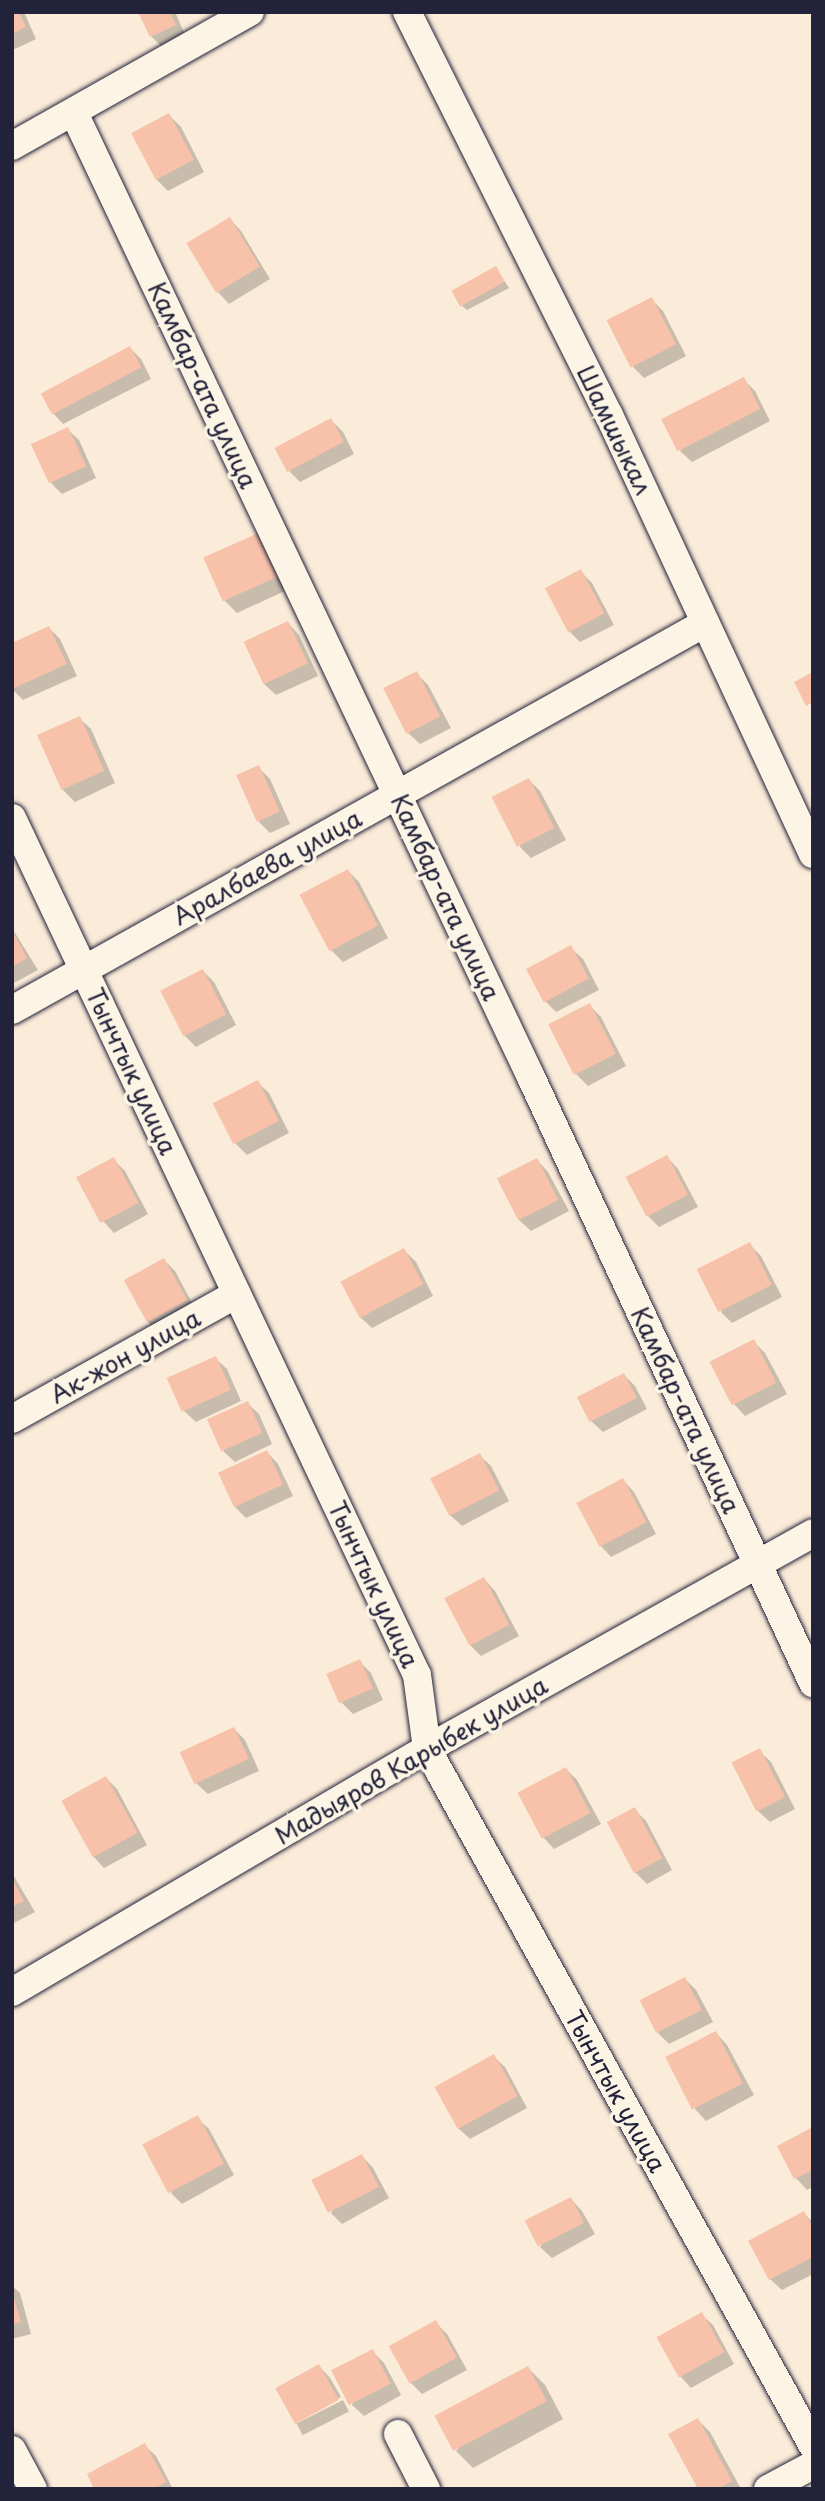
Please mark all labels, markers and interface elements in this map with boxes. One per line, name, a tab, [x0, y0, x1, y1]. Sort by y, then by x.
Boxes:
street label: Камбар-ата улица	[142, 277, 264, 493]
street label: Шамшыкал	[571, 361, 659, 499]
street label: Камбар-ата улица	[385, 789, 507, 1005]
street label: Аралбаева улица	[167, 803, 367, 931]
street label: Тынчтык улица	[80, 982, 184, 1160]
street label: Ак-жон улица	[43, 1302, 207, 1410]
street label: Камбар-ата улица	[625, 1302, 747, 1518]
street label: Тынчтык улица	[322, 1495, 426, 1673]
street label: Мадыяров Карыбек улица	[268, 1669, 554, 1851]
street label: Тынчтык улица	[559, 2004, 673, 2178]

